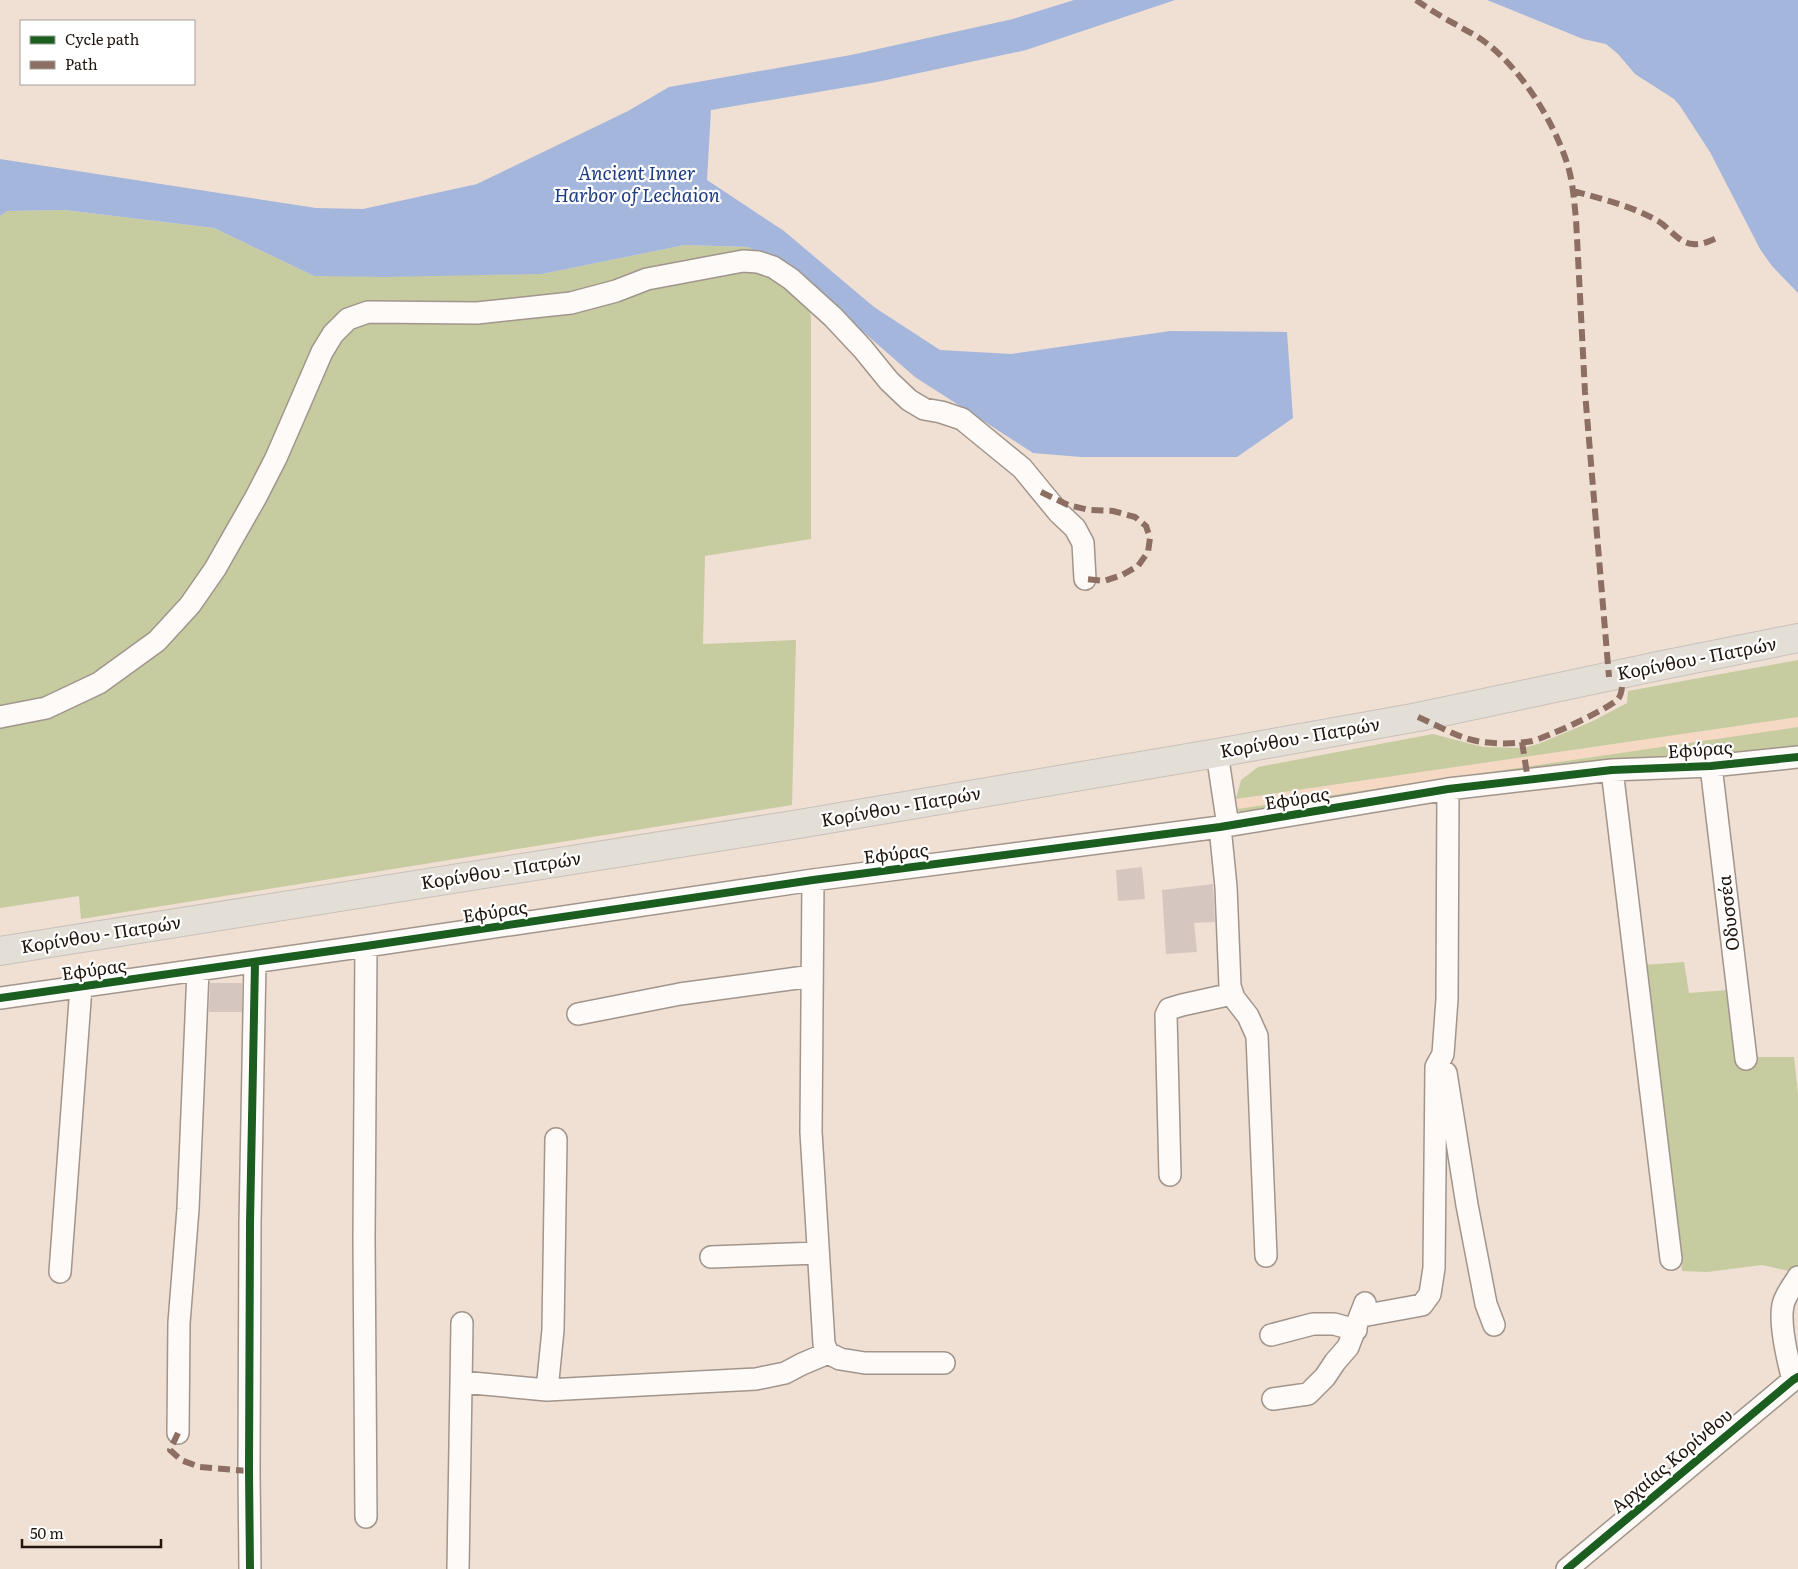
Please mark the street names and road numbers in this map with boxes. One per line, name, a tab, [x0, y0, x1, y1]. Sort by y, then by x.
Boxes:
street label: Κορίνθου - Πατρών	[1615, 629, 1779, 686]
street label: Κορίνθου - Πατρών	[1218, 709, 1382, 764]
street label: Εφύρας	[1666, 733, 1733, 764]
street label: Κορίνθου - Πατρών	[819, 778, 983, 833]
street label: Εφύρας	[1262, 779, 1331, 816]
street label: Εφύρας	[862, 835, 930, 870]
street label: Κορίνθου - Πατρών	[419, 844, 583, 896]
street label: Οδυσσέα	[1709, 874, 1746, 953]
street label: Εφύρας	[460, 892, 529, 929]
street label: Κορίνθου - Πατρών	[19, 908, 183, 960]
street label: Εφύρας	[60, 951, 128, 986]
street label: Αρχαίας Κορίνθου	[1604, 1401, 1738, 1519]

